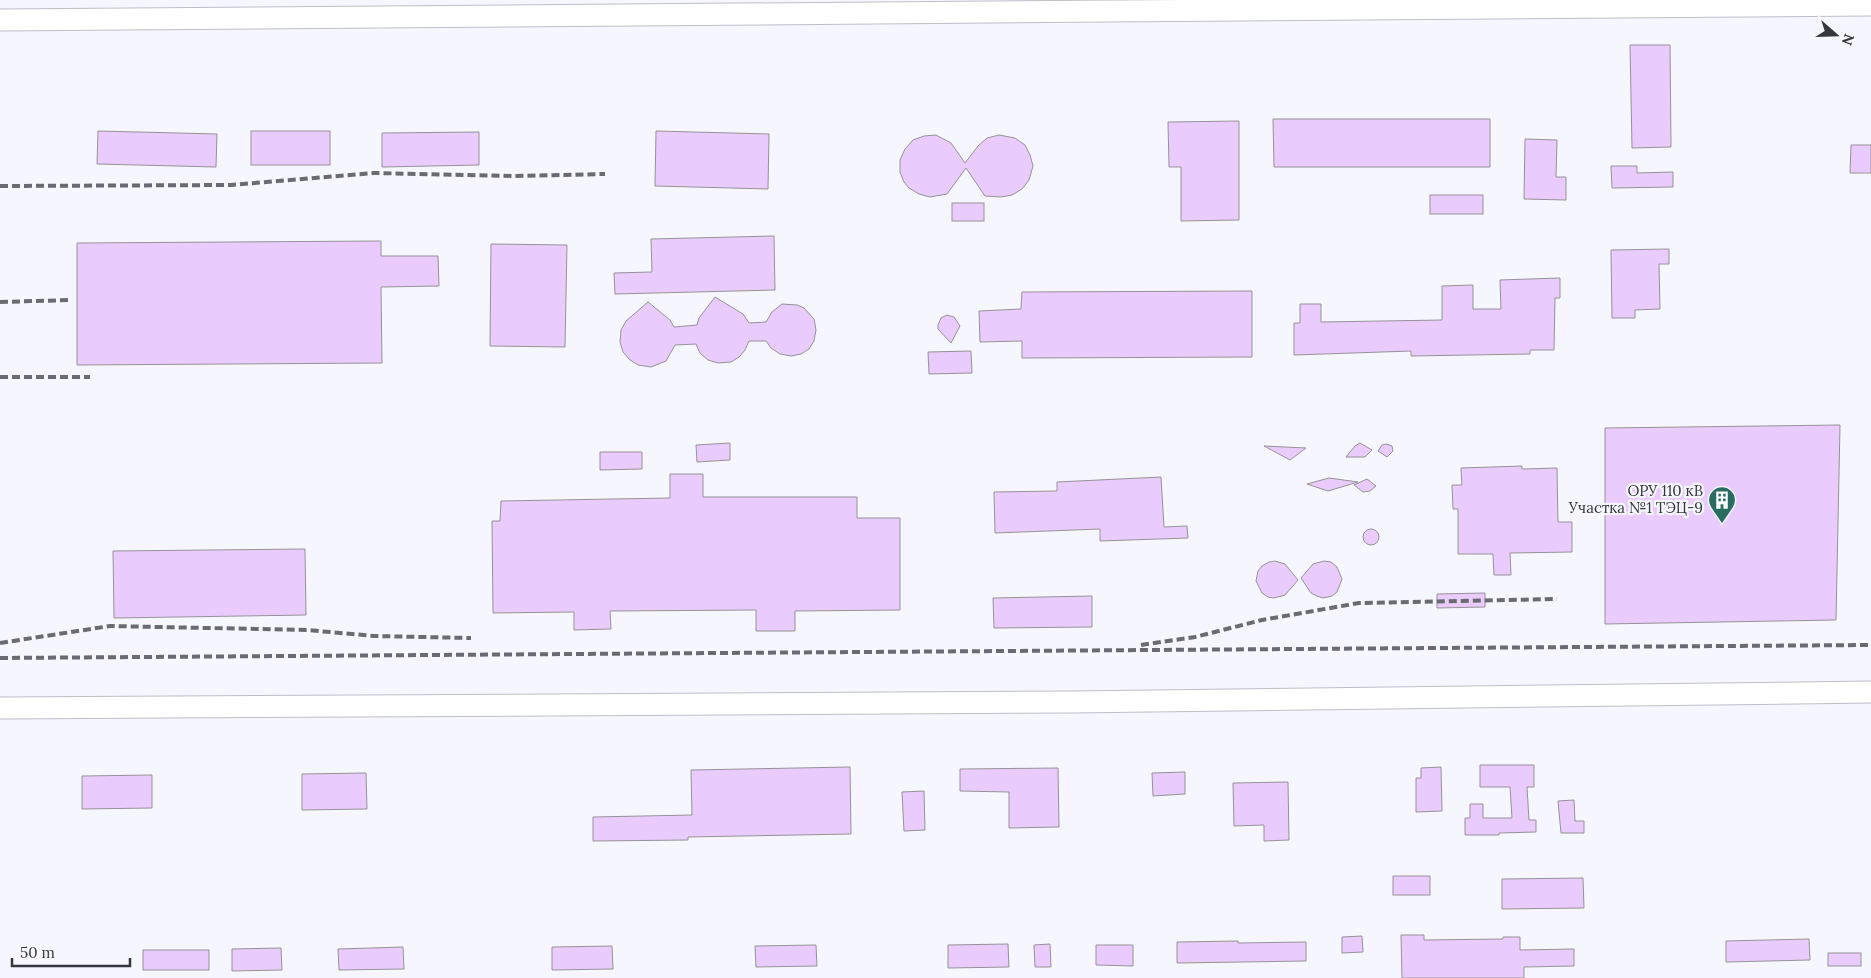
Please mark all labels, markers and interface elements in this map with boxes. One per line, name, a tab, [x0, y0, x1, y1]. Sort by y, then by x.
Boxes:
north arrow	[1811, 10, 1861, 60]
text: N	[1838, 31, 1859, 48]
place label: ОРУ 110 кВ Участка №1 ТЭЦ-9	[1568, 481, 1703, 517]
building icon: ОРУ 110 кВ Участка №1 ТЭЦ-9	[1707, 485, 1737, 524]
scale bar	[12, 936, 130, 968]
text: 50 m	[20, 943, 55, 962]

